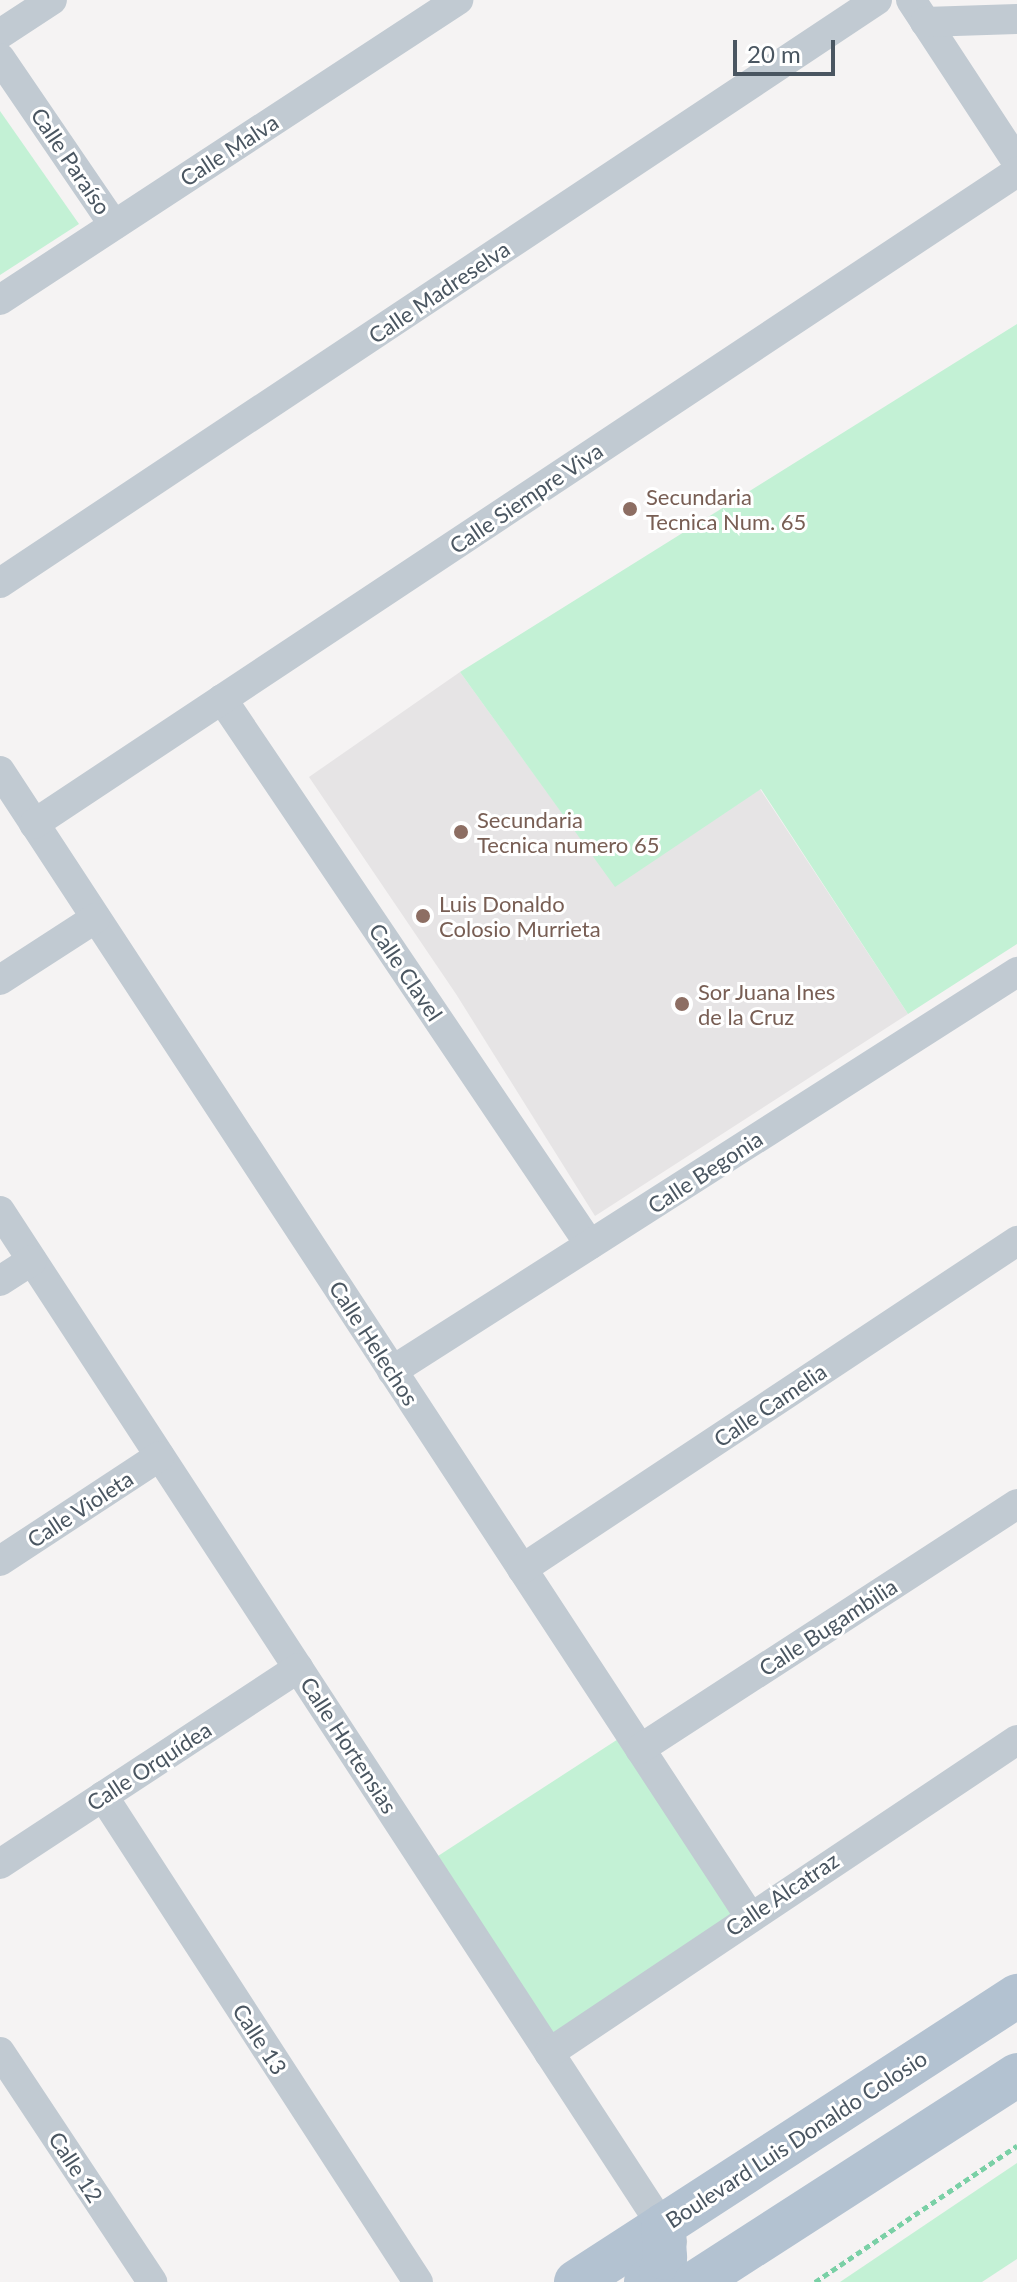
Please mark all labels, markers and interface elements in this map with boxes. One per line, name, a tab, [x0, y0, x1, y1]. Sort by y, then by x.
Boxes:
scale bar	[737, 24, 839, 74]
text: 20 m	[747, 39, 801, 68]
street label: Calle Paraíso	[26, 103, 116, 219]
street label: Calle Malva	[175, 109, 283, 191]
street label: Calle Madreselva	[364, 235, 514, 349]
street label: Calle Siempre Viva	[444, 437, 608, 559]
place label: Secundaria Tecnica Num. 65	[646, 483, 806, 534]
marker: Secundaria Tecnica Num. 65	[621, 500, 639, 518]
place label: Secundaria Tecnica numero 65	[477, 806, 659, 858]
marker: Secundaria Tecnica numero 65	[452, 823, 470, 841]
place label: Luis Donaldo Colosio Murrieta	[439, 890, 601, 942]
marker: Luis Donaldo Colosio Murrieta	[414, 907, 432, 925]
street label: Calle Clavel	[364, 918, 448, 1026]
place label: Sor Juana Ines de la Cruz	[698, 978, 836, 1030]
marker: Sor Juana Ines de la Cruz	[673, 995, 691, 1013]
street label: Calle Begonia	[643, 1125, 767, 1219]
street label: Calle Helechos	[324, 1276, 424, 1410]
street label: Calle Camelia	[709, 1358, 831, 1452]
street label: Calle Violeta	[22, 1465, 138, 1553]
street label: Calle Bugambilia	[754, 1573, 902, 1681]
street label: Calle Hortensias	[295, 1672, 403, 1818]
street label: Calle Orquídea	[82, 1716, 216, 1816]
street label: Calle Alcatraz	[720, 1846, 844, 1942]
street label: Calle 13	[227, 1999, 293, 2079]
street label: Boulevard Luis Donaldo Colosio	[660, 2045, 932, 2233]
street label: Calle 12	[43, 2127, 109, 2207]

